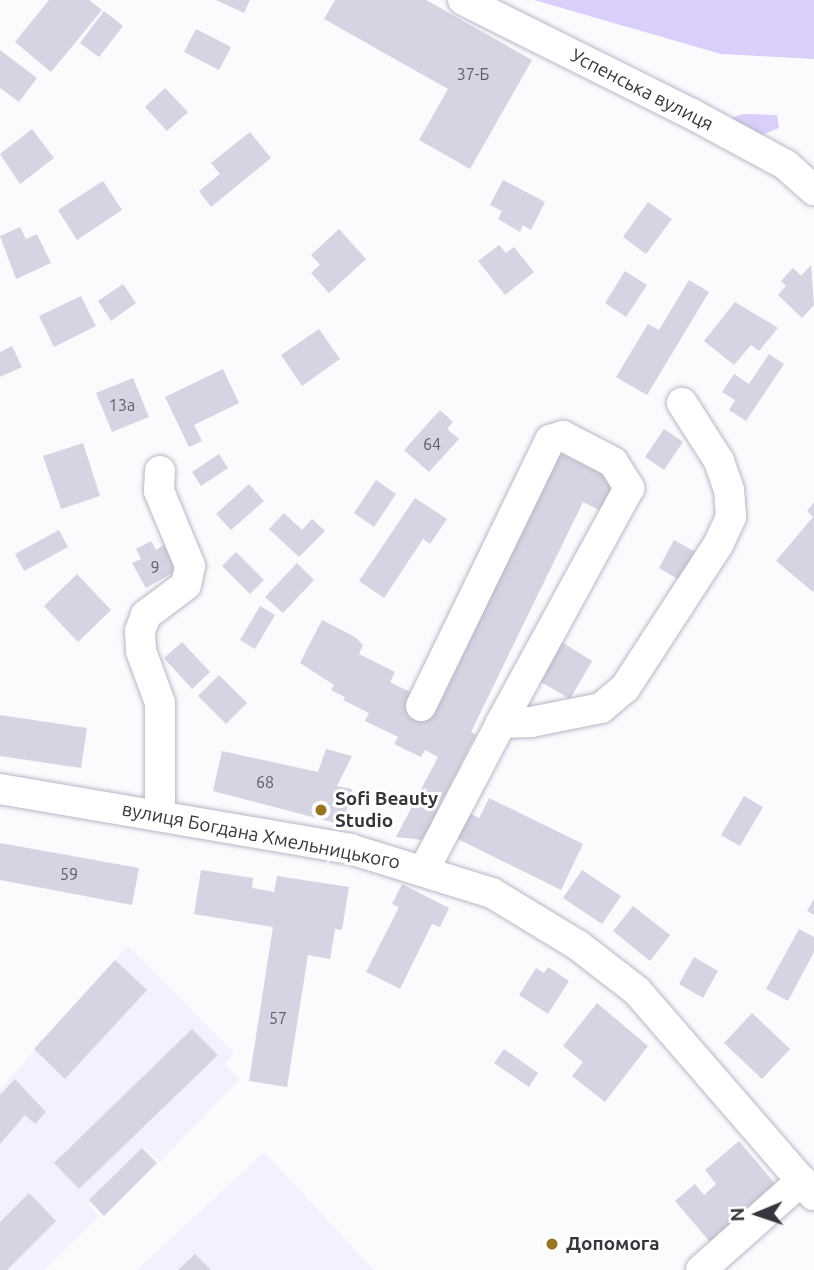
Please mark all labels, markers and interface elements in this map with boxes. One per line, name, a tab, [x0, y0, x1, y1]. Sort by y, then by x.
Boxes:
street label: Успенська вулиця	[567, 44, 717, 136]
house number: 37-Б	[457, 64, 489, 84]
house number: 13а	[109, 395, 135, 415]
house number: 64	[423, 434, 441, 454]
house number: 9	[150, 557, 160, 577]
house number: 68	[256, 772, 274, 792]
place label: Sofi Beauty Studio	[335, 788, 438, 832]
street label: вулиця Богдана Хмельницького	[120, 798, 402, 874]
marker: Sofi Beauty Studio	[313, 802, 329, 818]
house number: 59	[60, 864, 78, 884]
house number: 57	[269, 1008, 287, 1028]
north arrow	[723, 1179, 793, 1249]
text: N	[726, 1207, 748, 1222]
place label: Допомога	[566, 1233, 660, 1255]
marker: Допомога	[544, 1236, 560, 1252]

